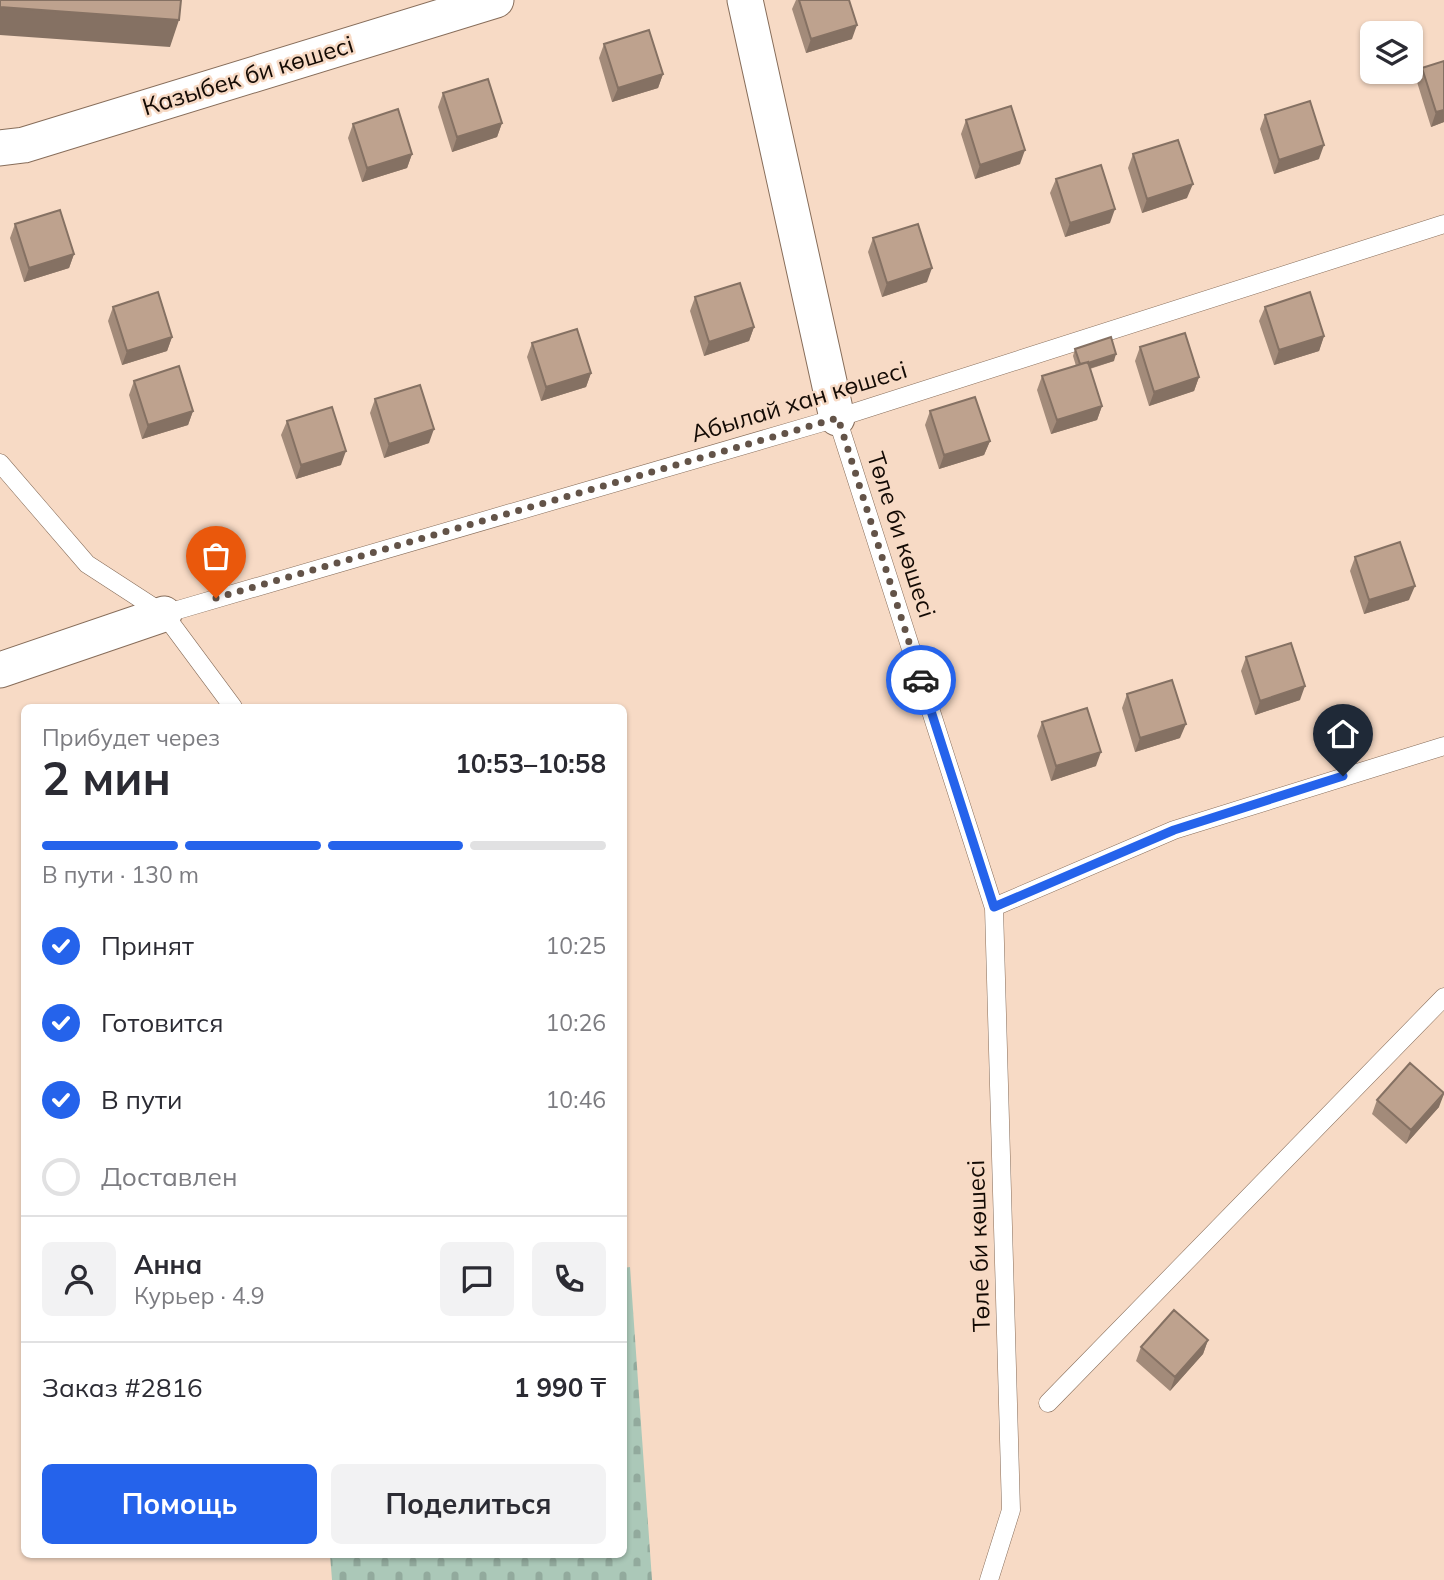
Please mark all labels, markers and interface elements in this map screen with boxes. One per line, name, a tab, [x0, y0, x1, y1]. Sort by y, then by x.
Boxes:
map controls	[1360, 21, 1423, 84]
button: layers	[1360, 21, 1423, 84]
street label: Казыбек би көшесі	[138, 29, 357, 121]
street label: Абылай хан көшесі	[687, 354, 910, 448]
street label: Төле би көшесі	[861, 448, 943, 621]
pin	[186, 526, 246, 598]
icon: bag	[197, 537, 235, 575]
courier	[886, 645, 956, 715]
icon: car	[902, 661, 940, 699]
pin	[1313, 704, 1373, 776]
icon: home	[1324, 715, 1362, 753]
text: Прибудет через	[42, 723, 220, 752]
text: 10:53–10:58	[455, 747, 606, 780]
text: 2 мин	[42, 749, 171, 807]
text: В пути · 130 m	[42, 860, 199, 889]
icon: check	[42, 927, 80, 965]
text: Принят	[101, 929, 194, 962]
text: 10:25	[546, 931, 606, 960]
icon: check	[42, 1004, 80, 1042]
text: Готовится	[101, 1006, 224, 1039]
text: 10:26	[546, 1008, 606, 1037]
icon: check	[42, 1081, 80, 1119]
text: В пути	[101, 1083, 182, 1116]
text: 10:46	[546, 1085, 606, 1114]
street label: Төле би көшесі	[960, 1159, 996, 1333]
text: Доставлен	[101, 1160, 238, 1193]
button: person	[42, 1242, 116, 1316]
button: chat	[440, 1242, 514, 1316]
button: phone	[532, 1242, 606, 1316]
text: Анна	[134, 1248, 202, 1281]
text: Курьер · 4.9	[134, 1281, 265, 1310]
text: Заказ #2816	[42, 1371, 203, 1404]
text: 1 990 ₸	[514, 1371, 606, 1404]
button: Помощь	[42, 1464, 317, 1544]
button: Поделиться	[331, 1464, 606, 1544]

